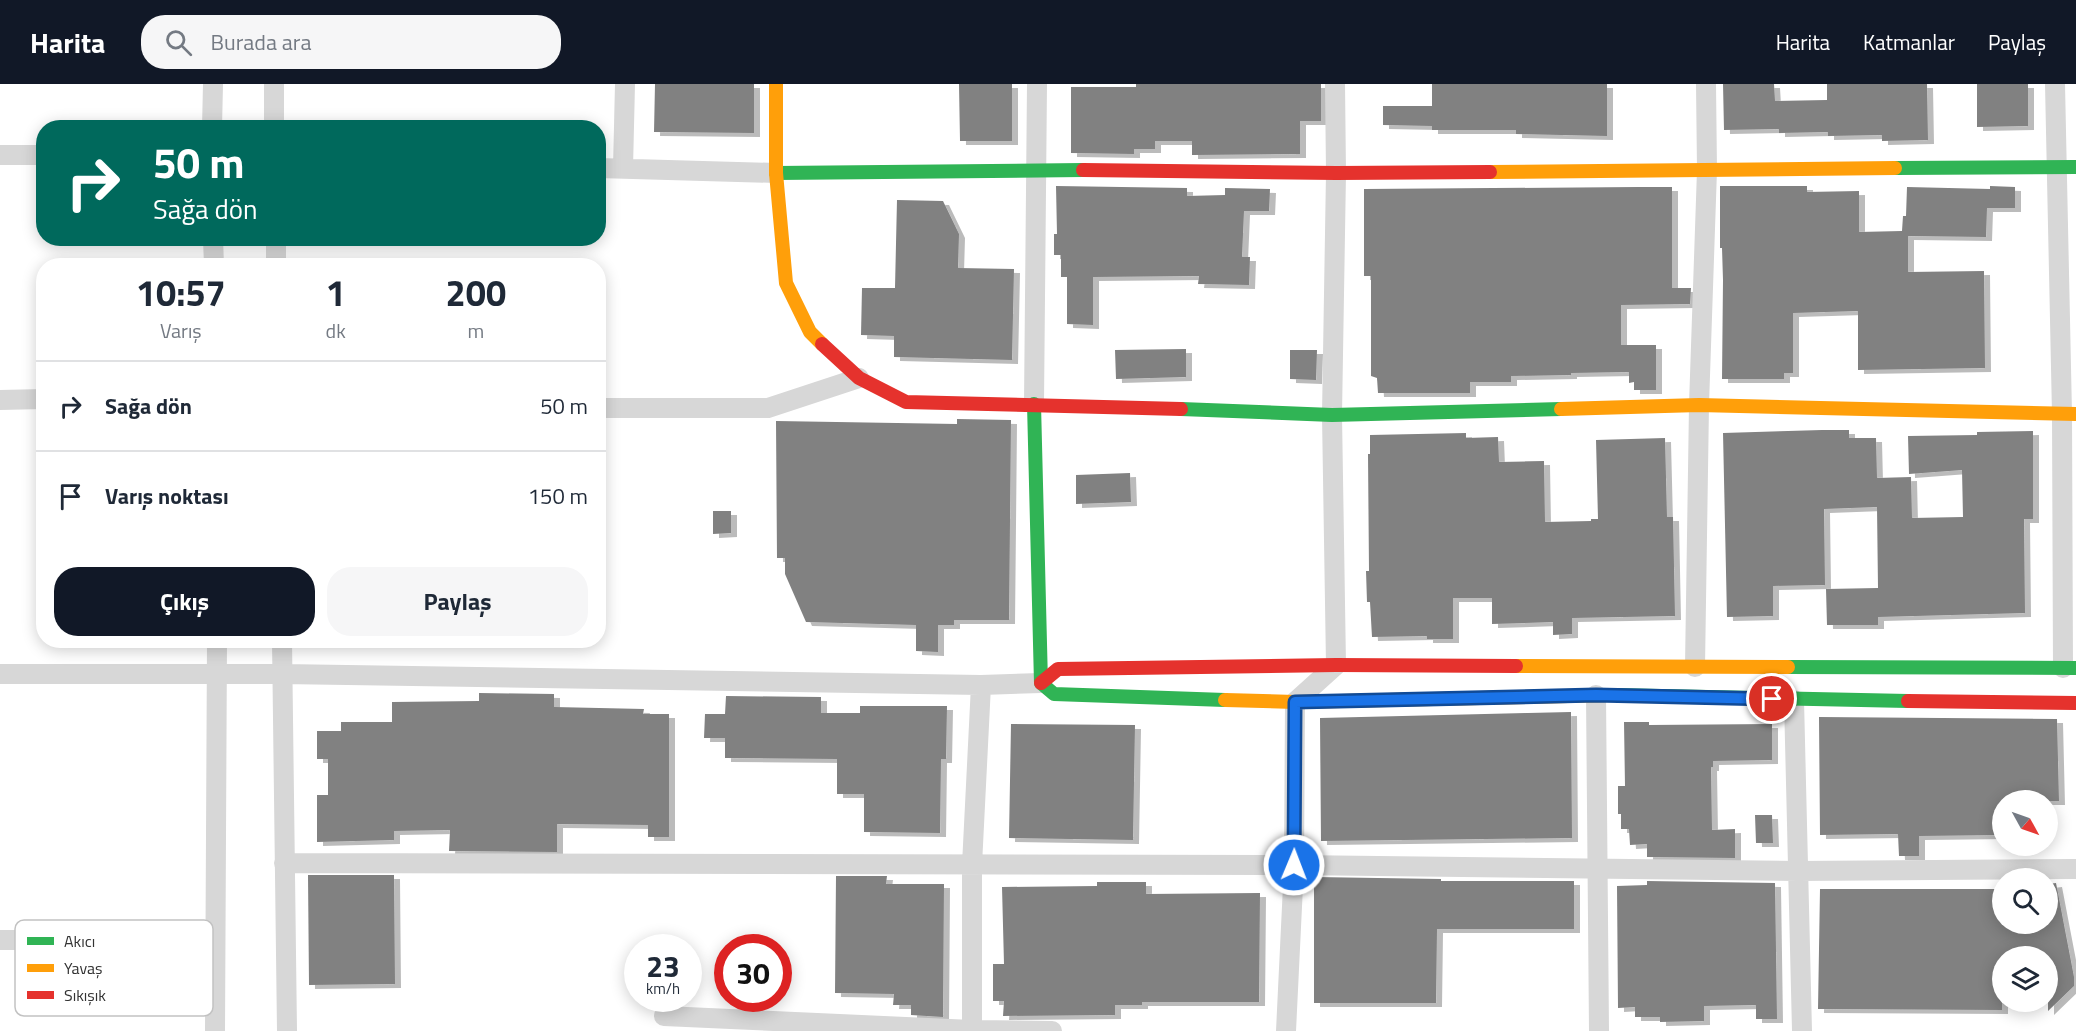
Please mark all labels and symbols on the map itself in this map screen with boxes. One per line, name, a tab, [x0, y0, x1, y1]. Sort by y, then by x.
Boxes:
pin	[1746, 673, 1797, 724]
north arrow	[1992, 790, 2058, 856]
position arrow	[1262, 833, 1326, 897]
legend	[15, 920, 213, 1016]
text: Akıcı	[64, 929, 95, 953]
speed limit sign: 30	[714, 934, 792, 1012]
text: Yavaş	[64, 956, 103, 980]
text: Sıkışık	[64, 983, 106, 1007]

